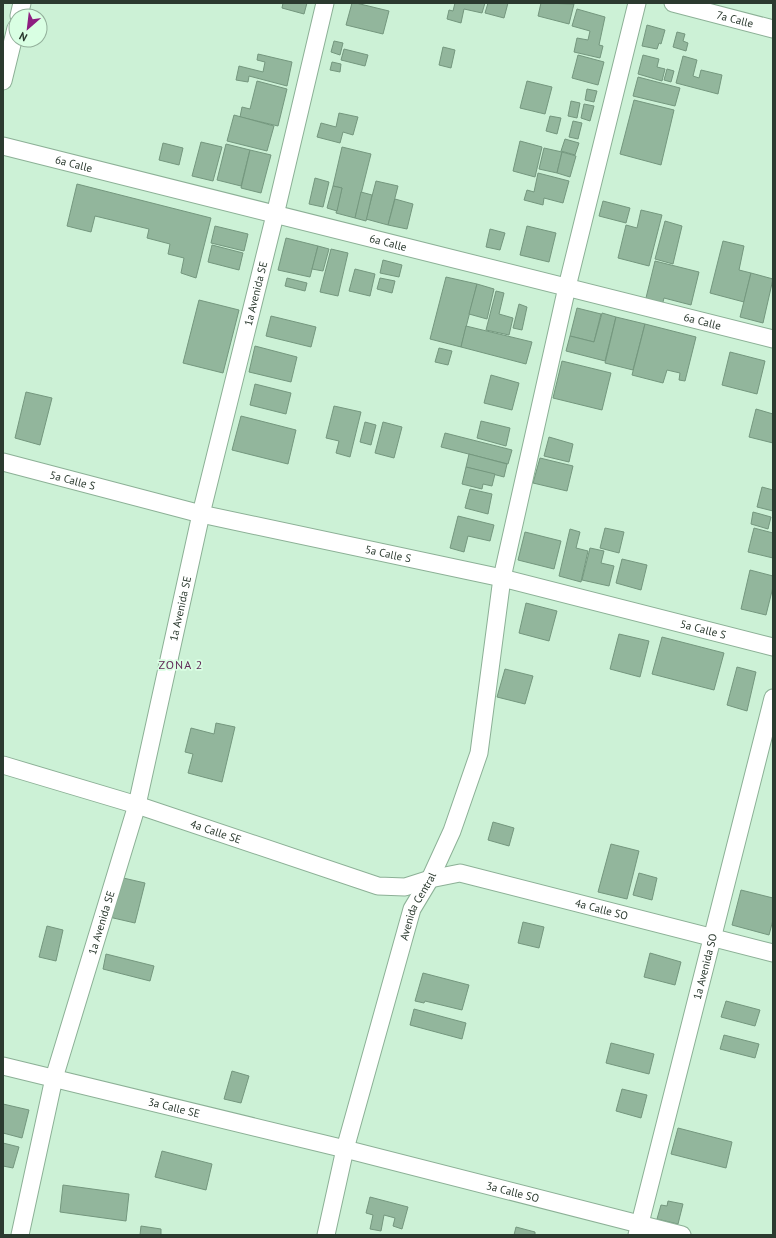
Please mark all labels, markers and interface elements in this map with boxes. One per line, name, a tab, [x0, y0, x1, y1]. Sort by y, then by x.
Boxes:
north arrow	[8, 8, 48, 48]
street label: 7a Calle	[715, 8, 755, 31]
text: N	[17, 29, 30, 45]
street label: 6a Calle	[54, 152, 94, 175]
street label: 6a Calle	[368, 231, 409, 254]
street label: 1a Avenida SE	[241, 260, 270, 327]
street label: 6a Calle	[682, 310, 723, 333]
street label: 5a Calle S	[48, 468, 97, 493]
street label: 5a Calle S	[364, 542, 413, 566]
street label: 1a Avenida SE	[166, 575, 194, 642]
street label: 5a Calle S	[679, 617, 728, 642]
district label: ZONA 2	[159, 657, 203, 672]
street label: 4a Calle SE	[189, 816, 243, 847]
street label: Avenida Central	[397, 869, 439, 942]
street label: 1a Avenida SE	[85, 889, 118, 956]
street label: 4a Calle SO	[573, 896, 630, 923]
street label: 1a Avenida SO	[690, 932, 720, 1001]
street label: 3a Calle SE	[147, 1094, 201, 1121]
street label: 3a Calle SO	[485, 1178, 541, 1205]

